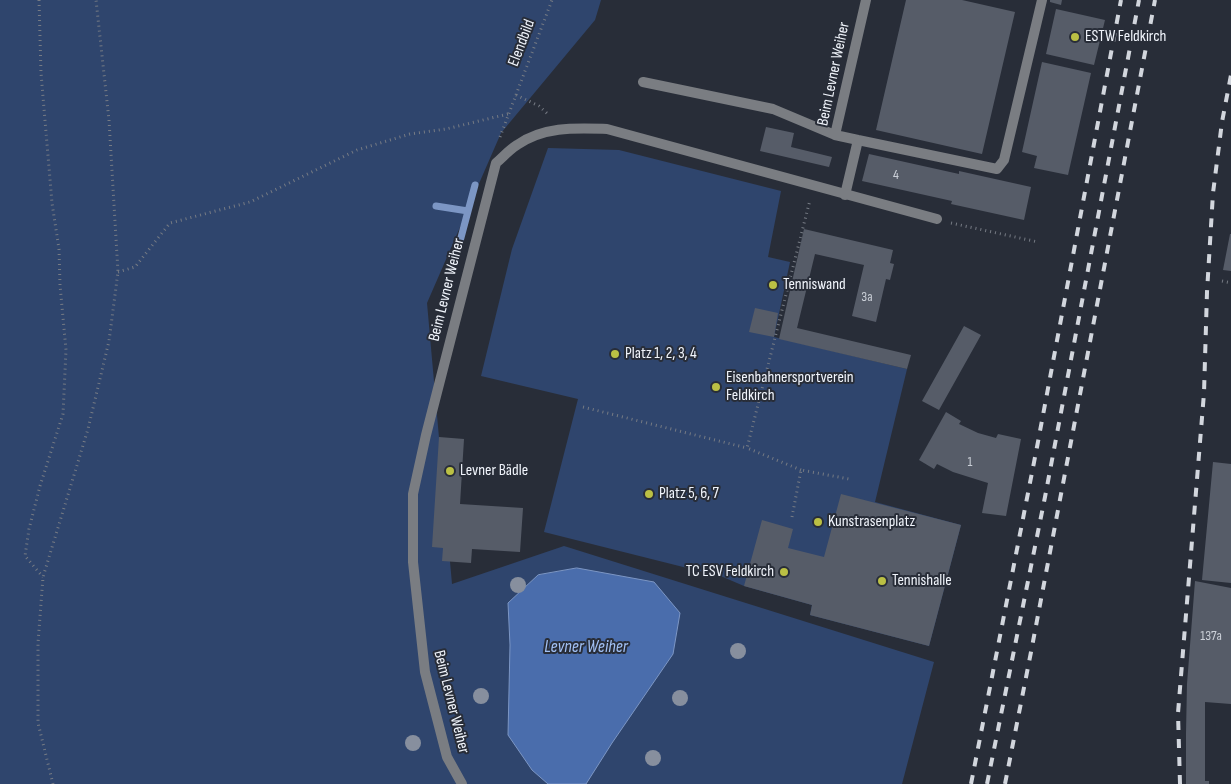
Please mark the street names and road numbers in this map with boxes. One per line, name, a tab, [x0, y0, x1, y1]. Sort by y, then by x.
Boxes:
street label: Elendbild	[504, 17, 540, 69]
street label: Beim Levner Weiher	[814, 20, 854, 128]
street label: Beim Levner Weiher	[425, 237, 469, 343]
street label: Beim Levner Weiher	[429, 649, 473, 755]

